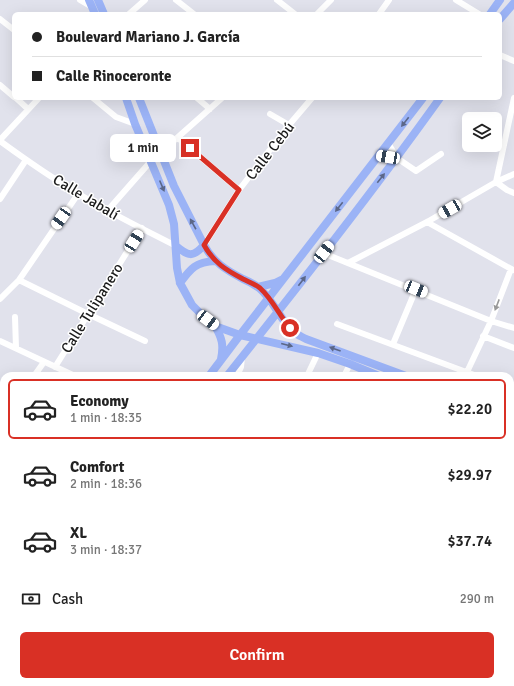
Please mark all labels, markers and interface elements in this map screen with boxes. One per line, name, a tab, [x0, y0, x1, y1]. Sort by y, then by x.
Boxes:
text: Boulevard Mariano J. García	[56, 28, 240, 46]
text: Calle Rinoceronte	[56, 67, 172, 85]
map controls	[462, 112, 502, 152]
button: layers	[462, 112, 502, 152]
one-way arrow	[400, 116, 409, 127]
street label: Calle Cebú	[242, 118, 298, 184]
callout: 1 min	[110, 134, 176, 162]
route end	[181, 139, 199, 157]
text: 1 min	[127, 140, 159, 156]
car	[375, 149, 401, 165]
street label: Calle Jabalí	[50, 170, 122, 224]
one-way arrow	[377, 173, 386, 184]
one-way arrow	[159, 180, 165, 192]
car	[437, 198, 463, 220]
one-way arrow	[335, 201, 343, 212]
car	[49, 205, 73, 231]
one-way arrow	[190, 218, 196, 230]
car	[123, 228, 145, 254]
car	[312, 239, 336, 265]
street label: Calle Tulipanero	[57, 259, 127, 356]
one-way arrow	[298, 275, 306, 286]
car	[403, 279, 429, 299]
one-way arrow	[494, 299, 500, 311]
car	[195, 308, 221, 332]
route start	[281, 319, 299, 337]
one-way arrow	[282, 342, 294, 348]
one-way arrow	[328, 346, 340, 352]
icon: car	[22, 391, 58, 427]
text: Economy	[70, 392, 129, 410]
text: $22.20	[447, 400, 492, 418]
text: 1 min · 18:35	[70, 410, 142, 426]
icon: car	[22, 457, 58, 493]
text: Comfort	[70, 458, 124, 476]
text: $29.97	[447, 466, 492, 484]
text: 2 min · 18:36	[70, 476, 142, 492]
icon: car	[22, 523, 58, 559]
text: XL	[70, 524, 87, 542]
text: $37.74	[447, 532, 492, 550]
text: 3 min · 18:37	[70, 542, 142, 558]
icon: cash	[20, 588, 42, 610]
text: Cash	[52, 590, 83, 608]
text: 290 m	[460, 591, 494, 607]
button: Confirm	[20, 632, 494, 678]

